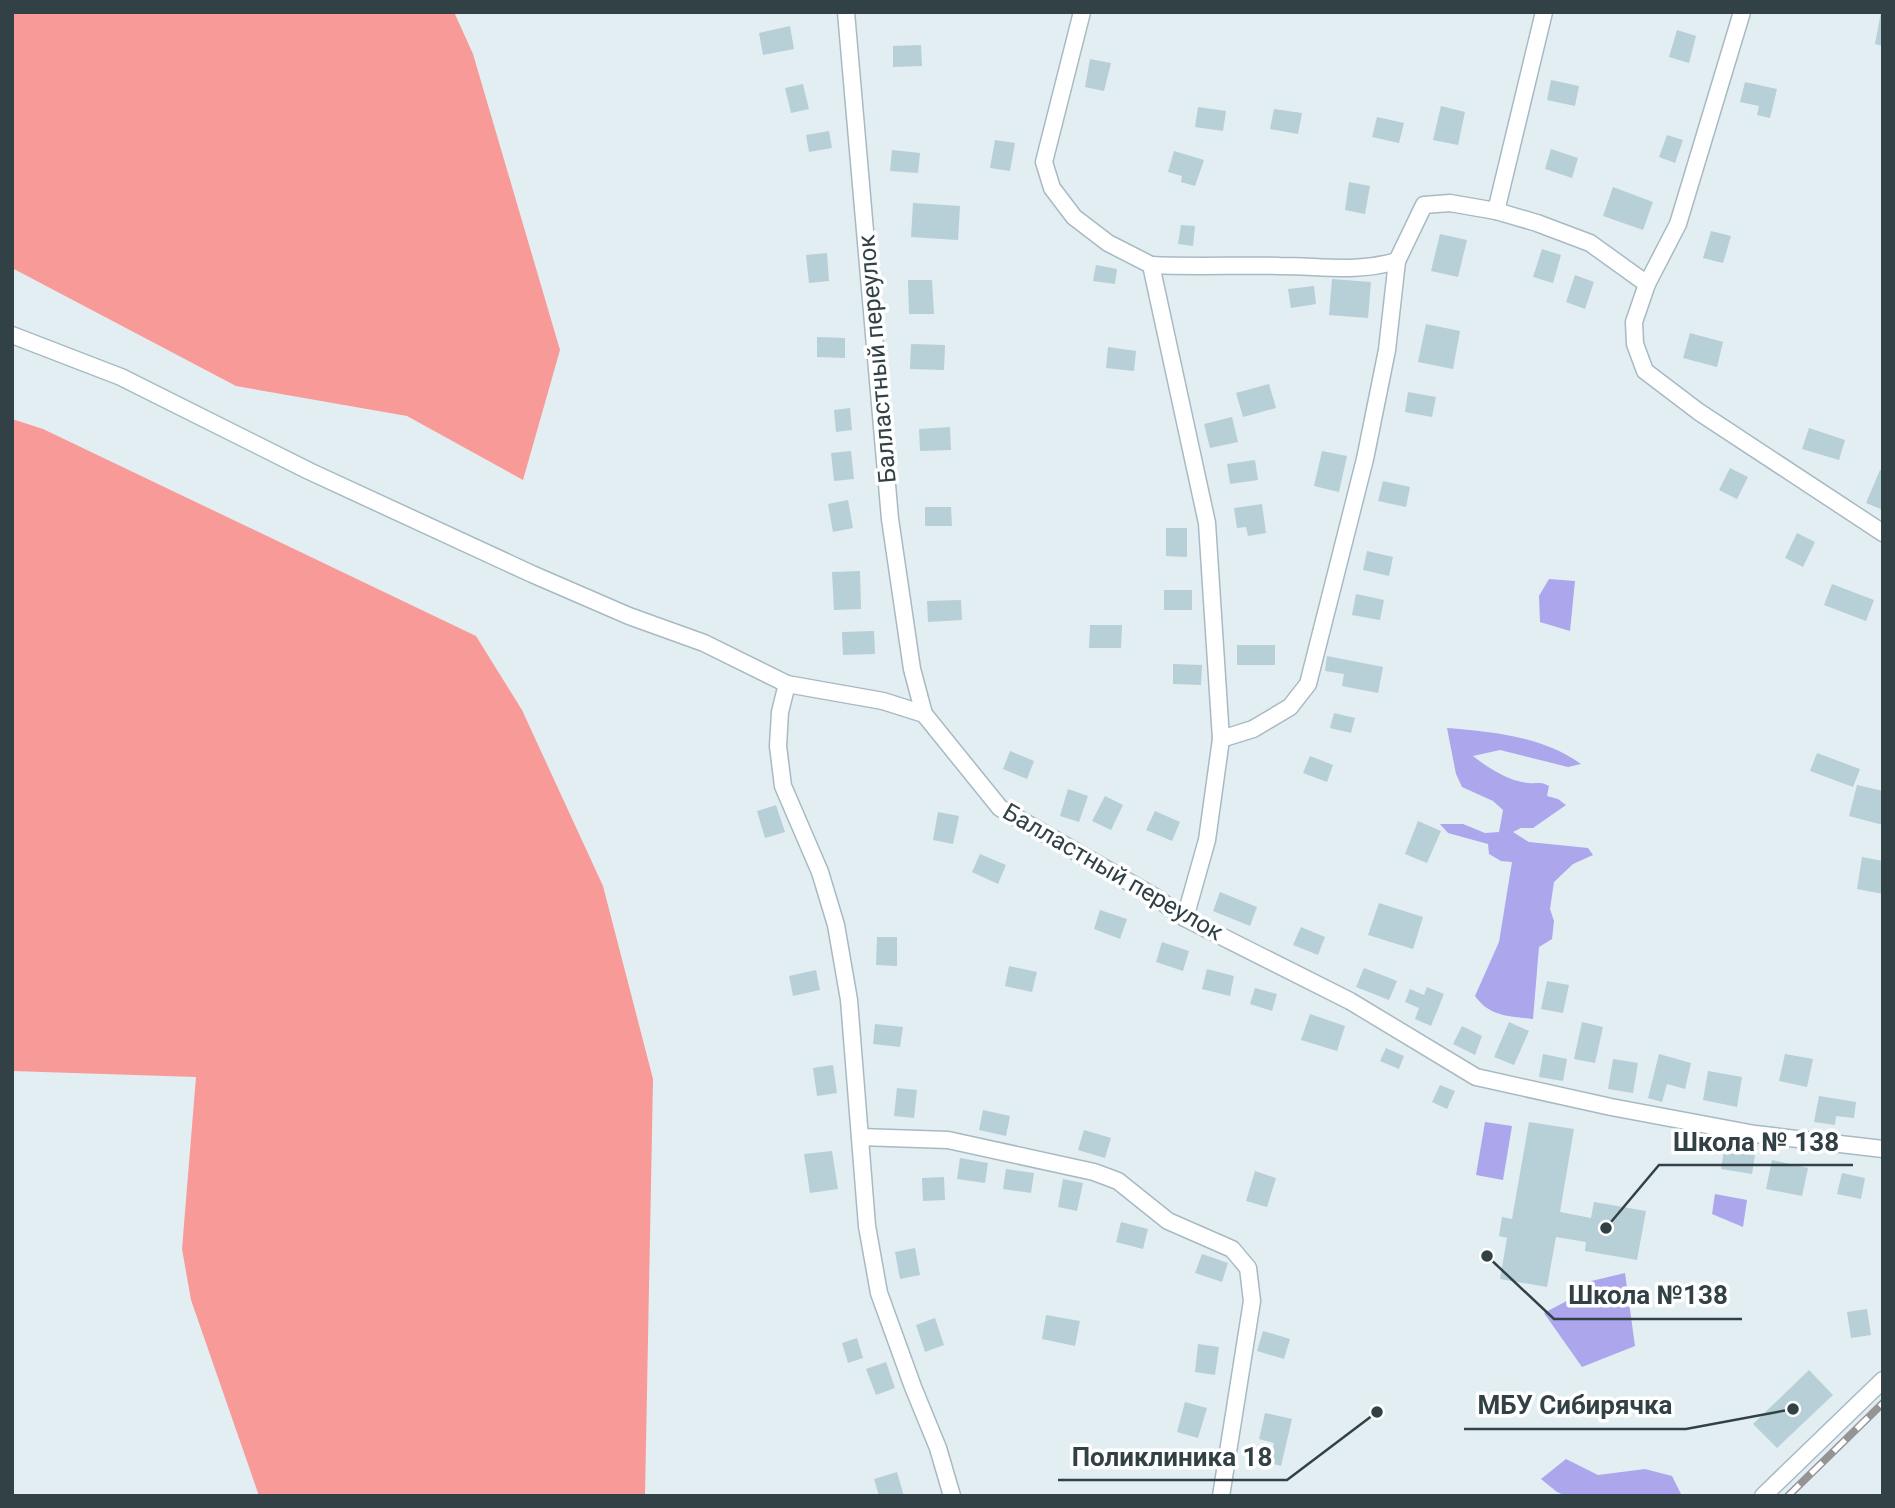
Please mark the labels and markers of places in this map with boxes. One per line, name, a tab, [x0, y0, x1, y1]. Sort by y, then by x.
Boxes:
callout: Школа № 138	[1659, 1118, 1853, 1165]
callout: Школа №138	[1554, 1272, 1742, 1319]
callout: МБУ Сибирячка	[1464, 1382, 1686, 1429]
callout: Поликлиника 18	[1058, 1433, 1287, 1480]

